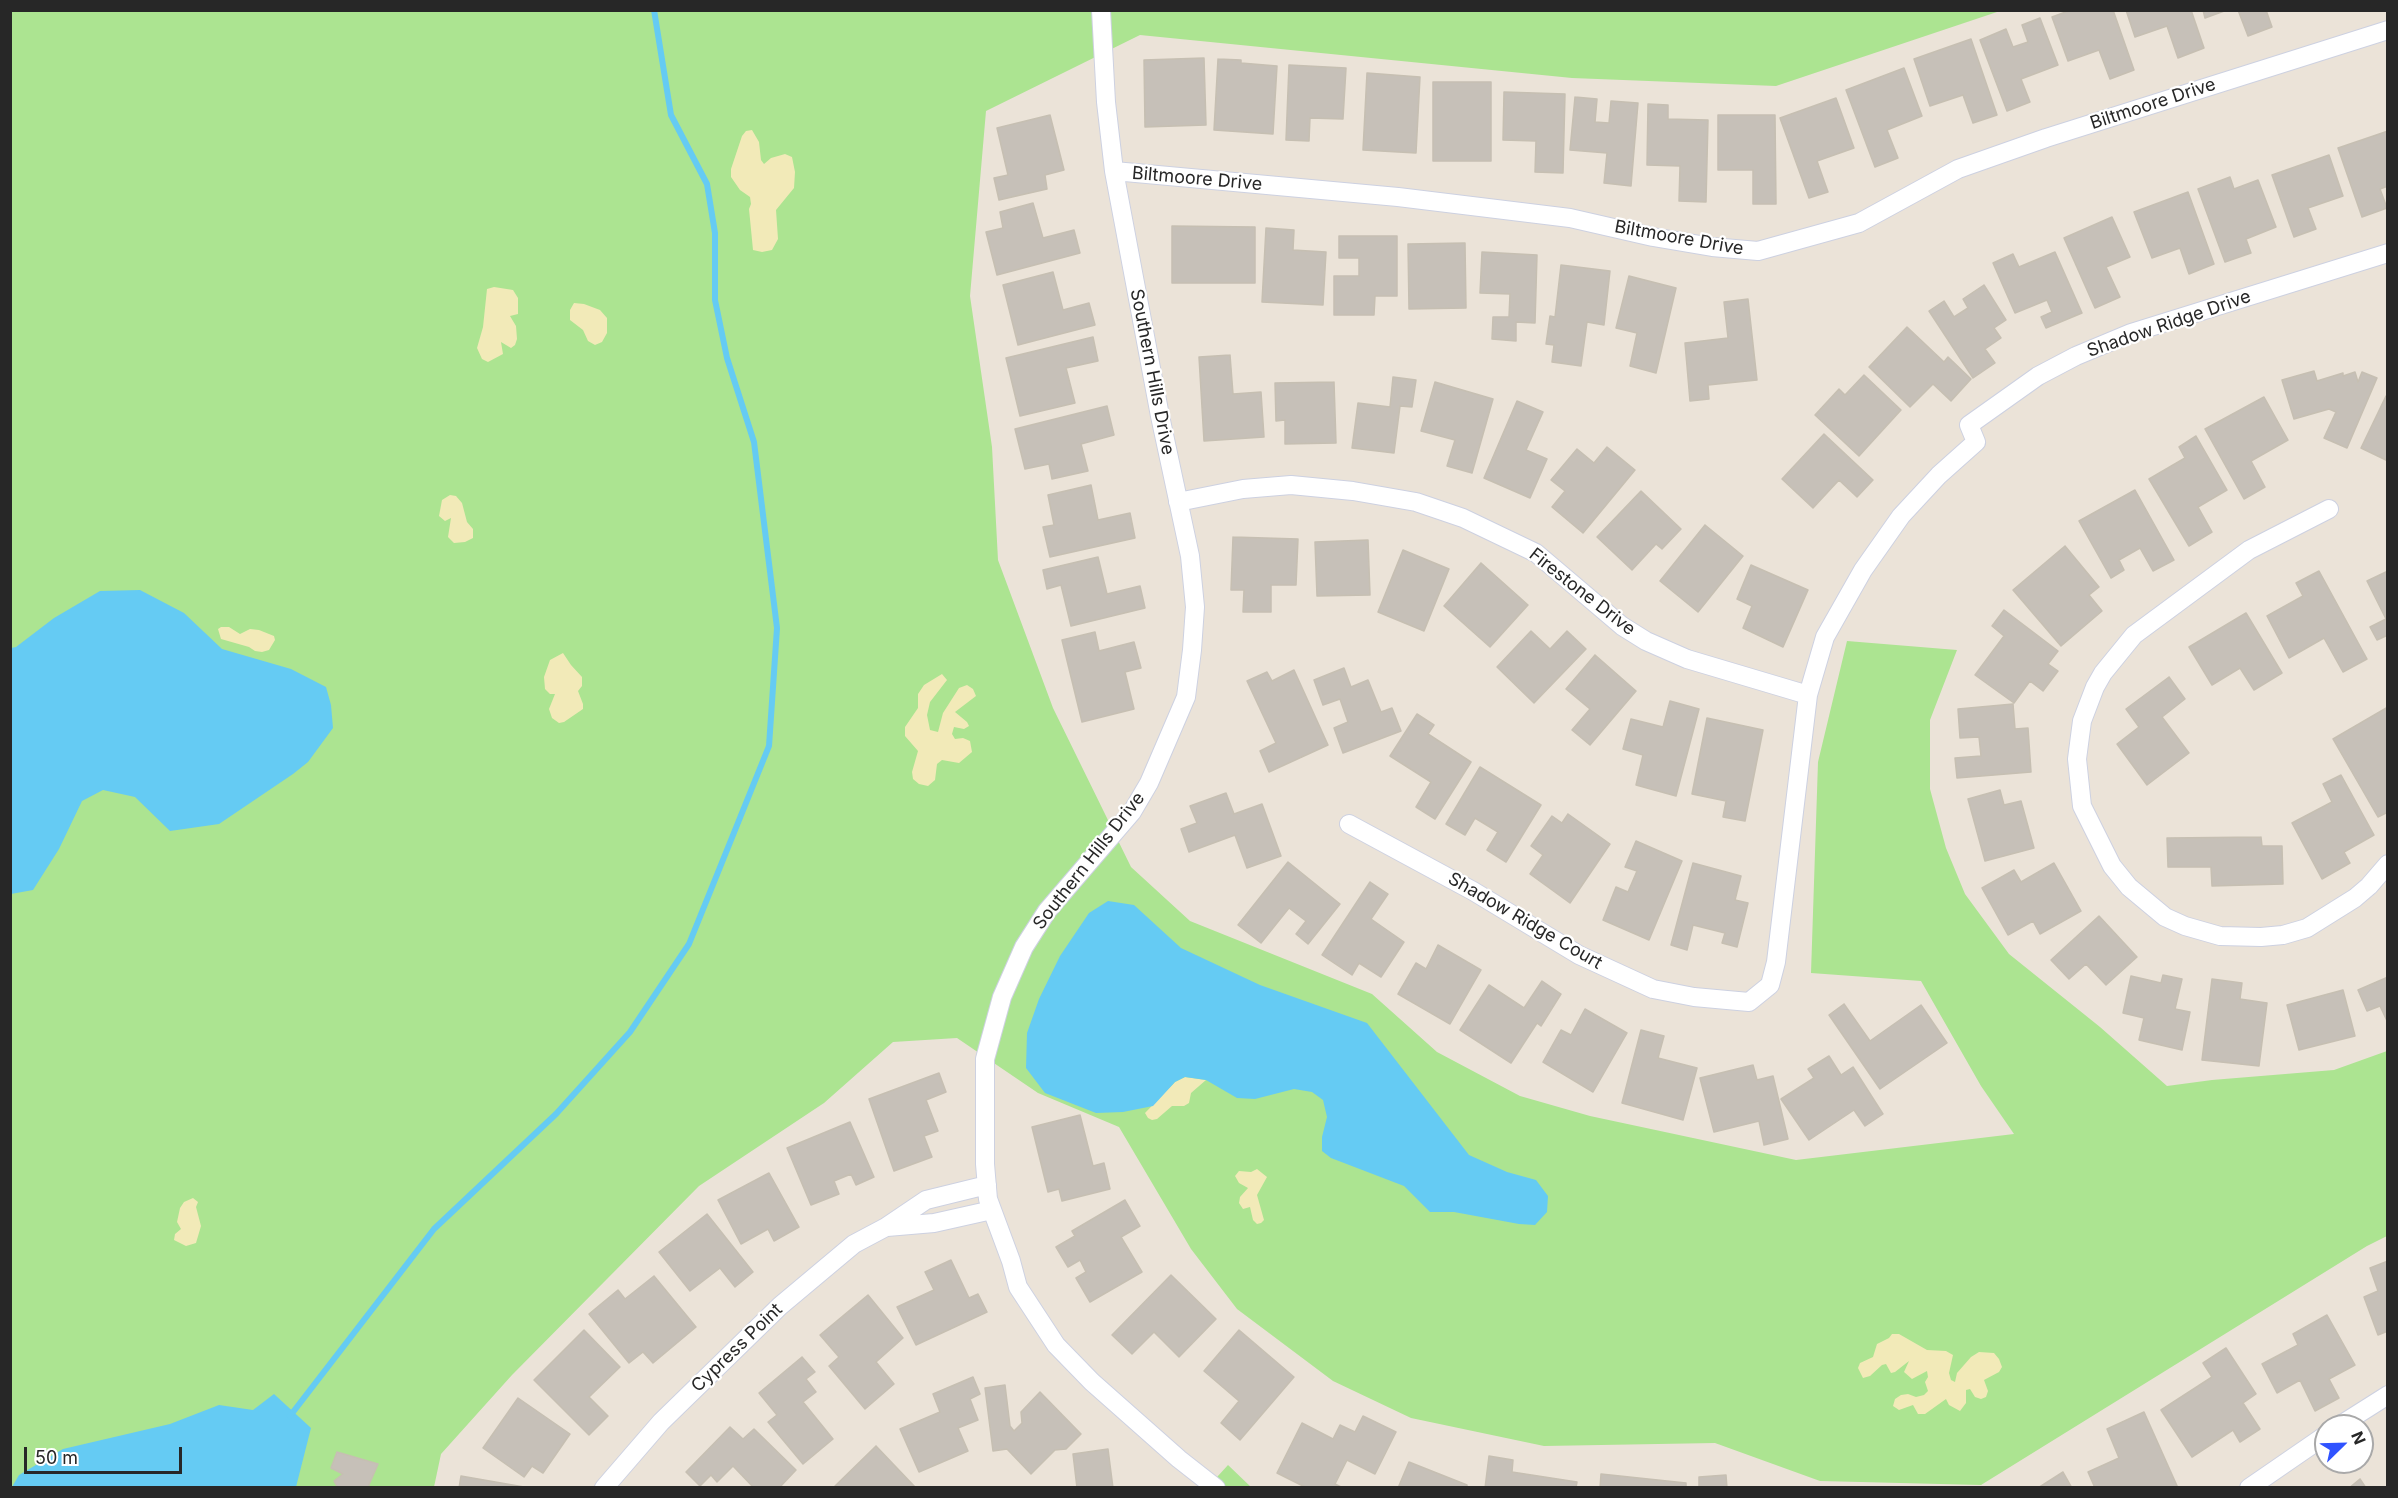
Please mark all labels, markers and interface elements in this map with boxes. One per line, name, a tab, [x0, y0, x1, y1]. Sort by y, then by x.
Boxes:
street label: Biltmoore Drive	[2088, 74, 2218, 134]
street label: Biltmoore Drive	[1131, 163, 1263, 195]
street label: Biltmoore Drive	[1613, 216, 1745, 260]
street label: Shadow Ridge Drive	[2084, 286, 2254, 362]
street label: Southern Hills Drive	[1125, 287, 1179, 457]
street label: Firestone Drive	[1525, 544, 1639, 640]
street label: Southern Hills Drive	[1029, 788, 1149, 934]
street label: Shadow Ridge Court	[1444, 868, 1606, 974]
street label: Cypress Point	[687, 1299, 787, 1397]
north arrow	[2314, 1414, 2374, 1474]
text: N	[2347, 1428, 2370, 1447]
scale bar	[27, 1435, 184, 1473]
text: 50 m	[35, 1447, 78, 1468]

